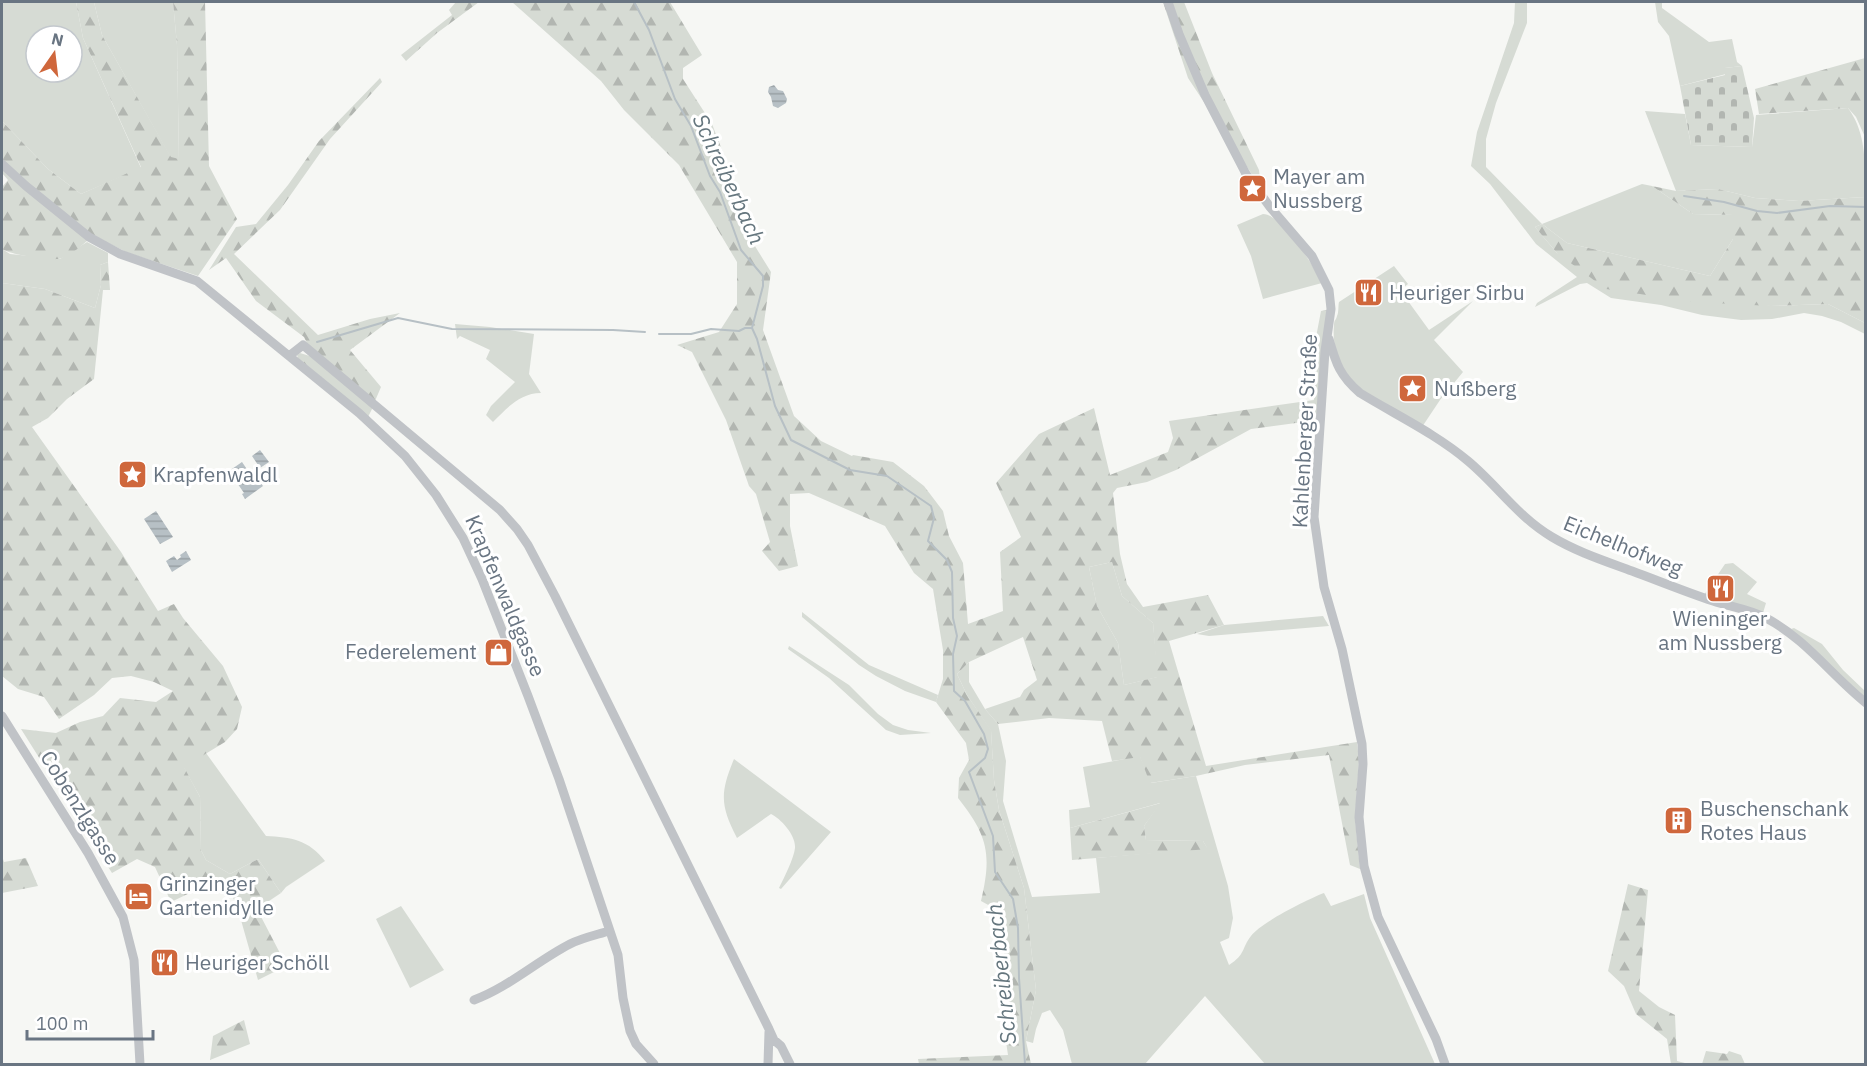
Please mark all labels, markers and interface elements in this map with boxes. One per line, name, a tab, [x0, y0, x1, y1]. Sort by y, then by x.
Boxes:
north arrow	[24, 24, 84, 84]
text: N	[50, 28, 66, 51]
water label: Schreiberbach	[686, 109, 772, 249]
place label: Mayer am Nussberg	[1273, 162, 1365, 214]
place icon: Mayer am Nussberg	[1236, 173, 1268, 205]
restaurant icon: Heuriger Sirbu	[1352, 277, 1384, 309]
place label: Heuriger Sirbu	[1389, 278, 1525, 306]
street label: Kahlenberger Straße	[1285, 333, 1323, 529]
place icon: Nußberg	[1397, 373, 1429, 405]
place label: Nußberg	[1434, 374, 1516, 402]
place icon: Krapfenwaldl	[116, 459, 148, 491]
place label: Krapfenwaldl	[153, 460, 278, 488]
street label: Eichelhofweg	[1560, 508, 1687, 582]
street label: Krapfenwaldgasse	[459, 510, 553, 681]
restaurant icon: Wieninger am Nussberg	[1704, 572, 1736, 604]
place label: Wieninger am Nussberg	[1658, 604, 1782, 656]
shop icon: Federelement	[482, 636, 514, 668]
place label: Federelement	[345, 637, 477, 665]
street label: Cobenzlgasse	[35, 745, 127, 870]
place label: Buschenschank Rotes Haus	[1700, 794, 1849, 846]
building icon: Buschenschank Rotes Haus	[1663, 805, 1695, 837]
place label: Grinzinger Gartenidylle	[159, 869, 274, 921]
hotel icon: Grinzinger Gartenidylle	[122, 880, 154, 912]
water label: Schreiberbach	[979, 902, 1022, 1046]
restaurant icon: Heuriger Schöll	[148, 947, 180, 979]
place label: Heuriger Schöll	[185, 948, 329, 976]
scale bar	[27, 1003, 153, 1041]
text: 100 m	[36, 1012, 88, 1035]

